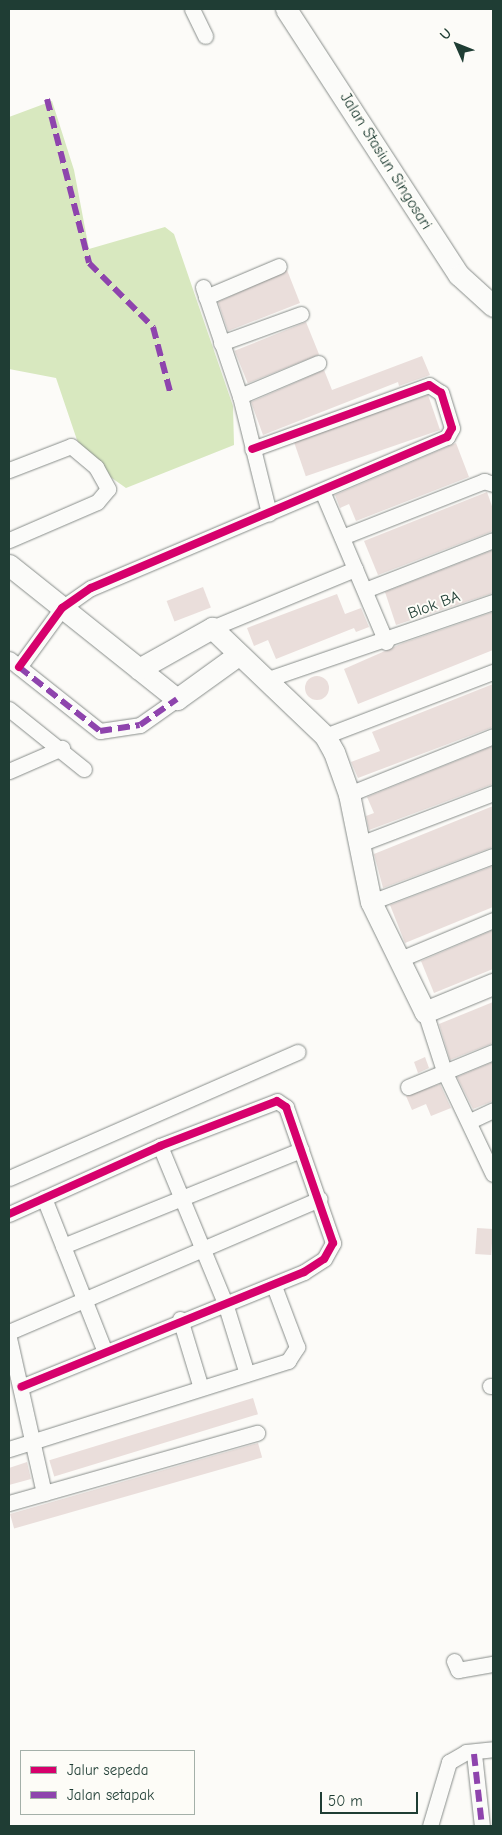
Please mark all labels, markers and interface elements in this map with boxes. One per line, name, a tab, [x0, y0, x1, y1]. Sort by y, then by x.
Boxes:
north arrow	[432, 20, 482, 70]
text: U	[436, 25, 455, 44]
street label: Jalan Stasiun Singosari	[336, 89, 436, 233]
street label: Blok BA	[405, 587, 463, 623]
legend	[20, 1750, 195, 1815]
text: Jalur sepeda	[67, 1761, 148, 1779]
scale bar	[322, 1782, 420, 1814]
text: Jalan setapak	[67, 1786, 154, 1804]
text: 50 m	[328, 1792, 363, 1810]

